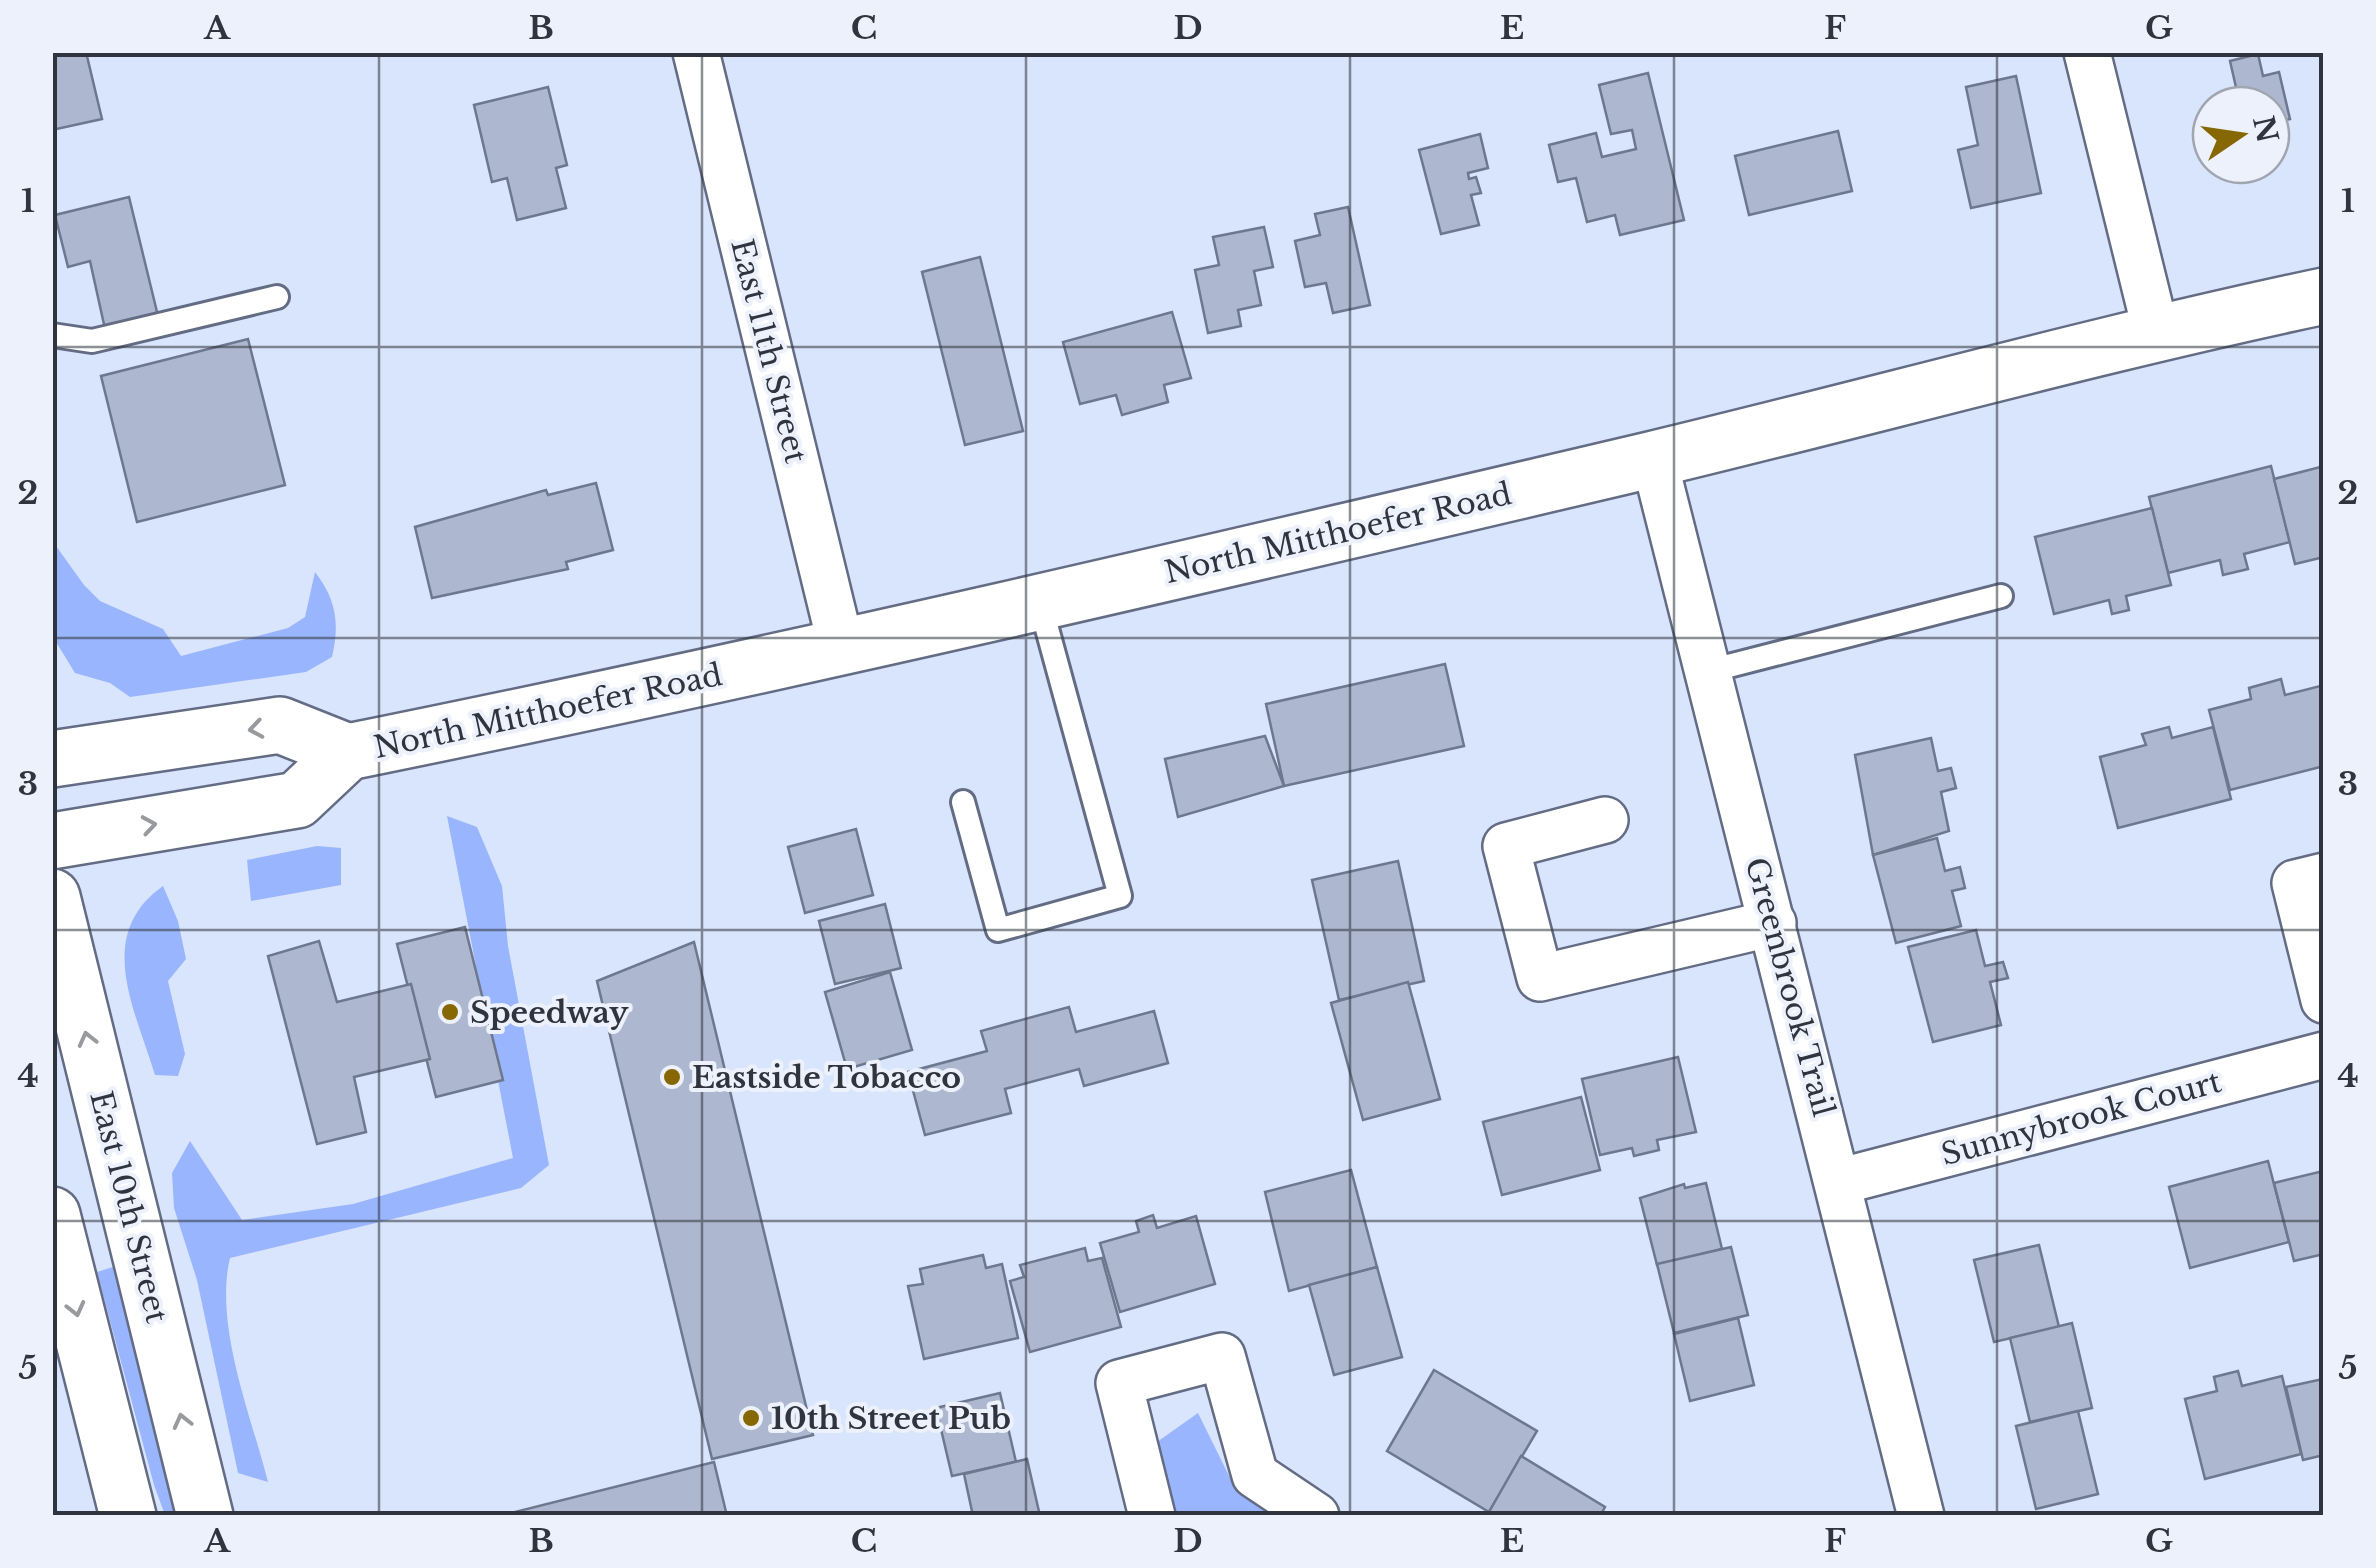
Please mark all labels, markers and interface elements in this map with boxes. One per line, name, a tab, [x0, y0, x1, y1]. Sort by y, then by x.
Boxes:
text: A	[203, 8, 231, 48]
text: B	[528, 8, 554, 48]
text: C	[851, 8, 877, 48]
text: D	[1173, 8, 1203, 48]
text: E	[1500, 8, 1524, 48]
text: F	[1824, 8, 1846, 48]
text: G	[2145, 8, 2173, 48]
north arrow	[2191, 85, 2291, 185]
text: N	[2245, 113, 2285, 146]
text: 1	[21, 181, 35, 221]
text: 1	[2341, 181, 2355, 221]
street label: East 11th Street	[723, 235, 815, 467]
text: 2	[18, 473, 38, 513]
text: 2	[2338, 473, 2358, 513]
street label: North Mitthoefer Road	[1161, 475, 1515, 591]
street label: North Mitthoefer Road	[371, 656, 725, 766]
one-way arrow	[248, 717, 264, 738]
text: 3	[18, 764, 38, 804]
text: 3	[2338, 764, 2358, 804]
one-way arrow	[140, 815, 157, 836]
street label: Greenbrook Trail	[1738, 853, 1842, 1121]
place label: Speedway	[470, 994, 629, 1031]
marker: Speedway	[439, 1001, 461, 1023]
one-way arrow	[78, 1031, 99, 1048]
text: 4	[17, 1056, 39, 1096]
text: 4	[2337, 1056, 2359, 1096]
place label: Eastside Tobacco	[692, 1059, 961, 1096]
street label: Sunnybrook Court	[1937, 1063, 2226, 1173]
marker: Eastside Tobacco	[661, 1066, 683, 1088]
street label: East 10th Street	[82, 1087, 176, 1327]
one-way arrow	[64, 1301, 85, 1318]
text: 5	[18, 1348, 38, 1388]
text: 5	[2338, 1348, 2358, 1388]
place label: 10th Street Pub	[771, 1400, 1011, 1437]
marker: 10th Street Pub	[740, 1407, 762, 1429]
one-way arrow	[173, 1413, 194, 1430]
text: A	[203, 1521, 231, 1561]
text: B	[528, 1521, 554, 1561]
text: C	[851, 1521, 877, 1561]
text: D	[1173, 1521, 1203, 1561]
text: E	[1500, 1521, 1524, 1561]
text: F	[1824, 1521, 1846, 1561]
text: G	[2145, 1521, 2173, 1561]

